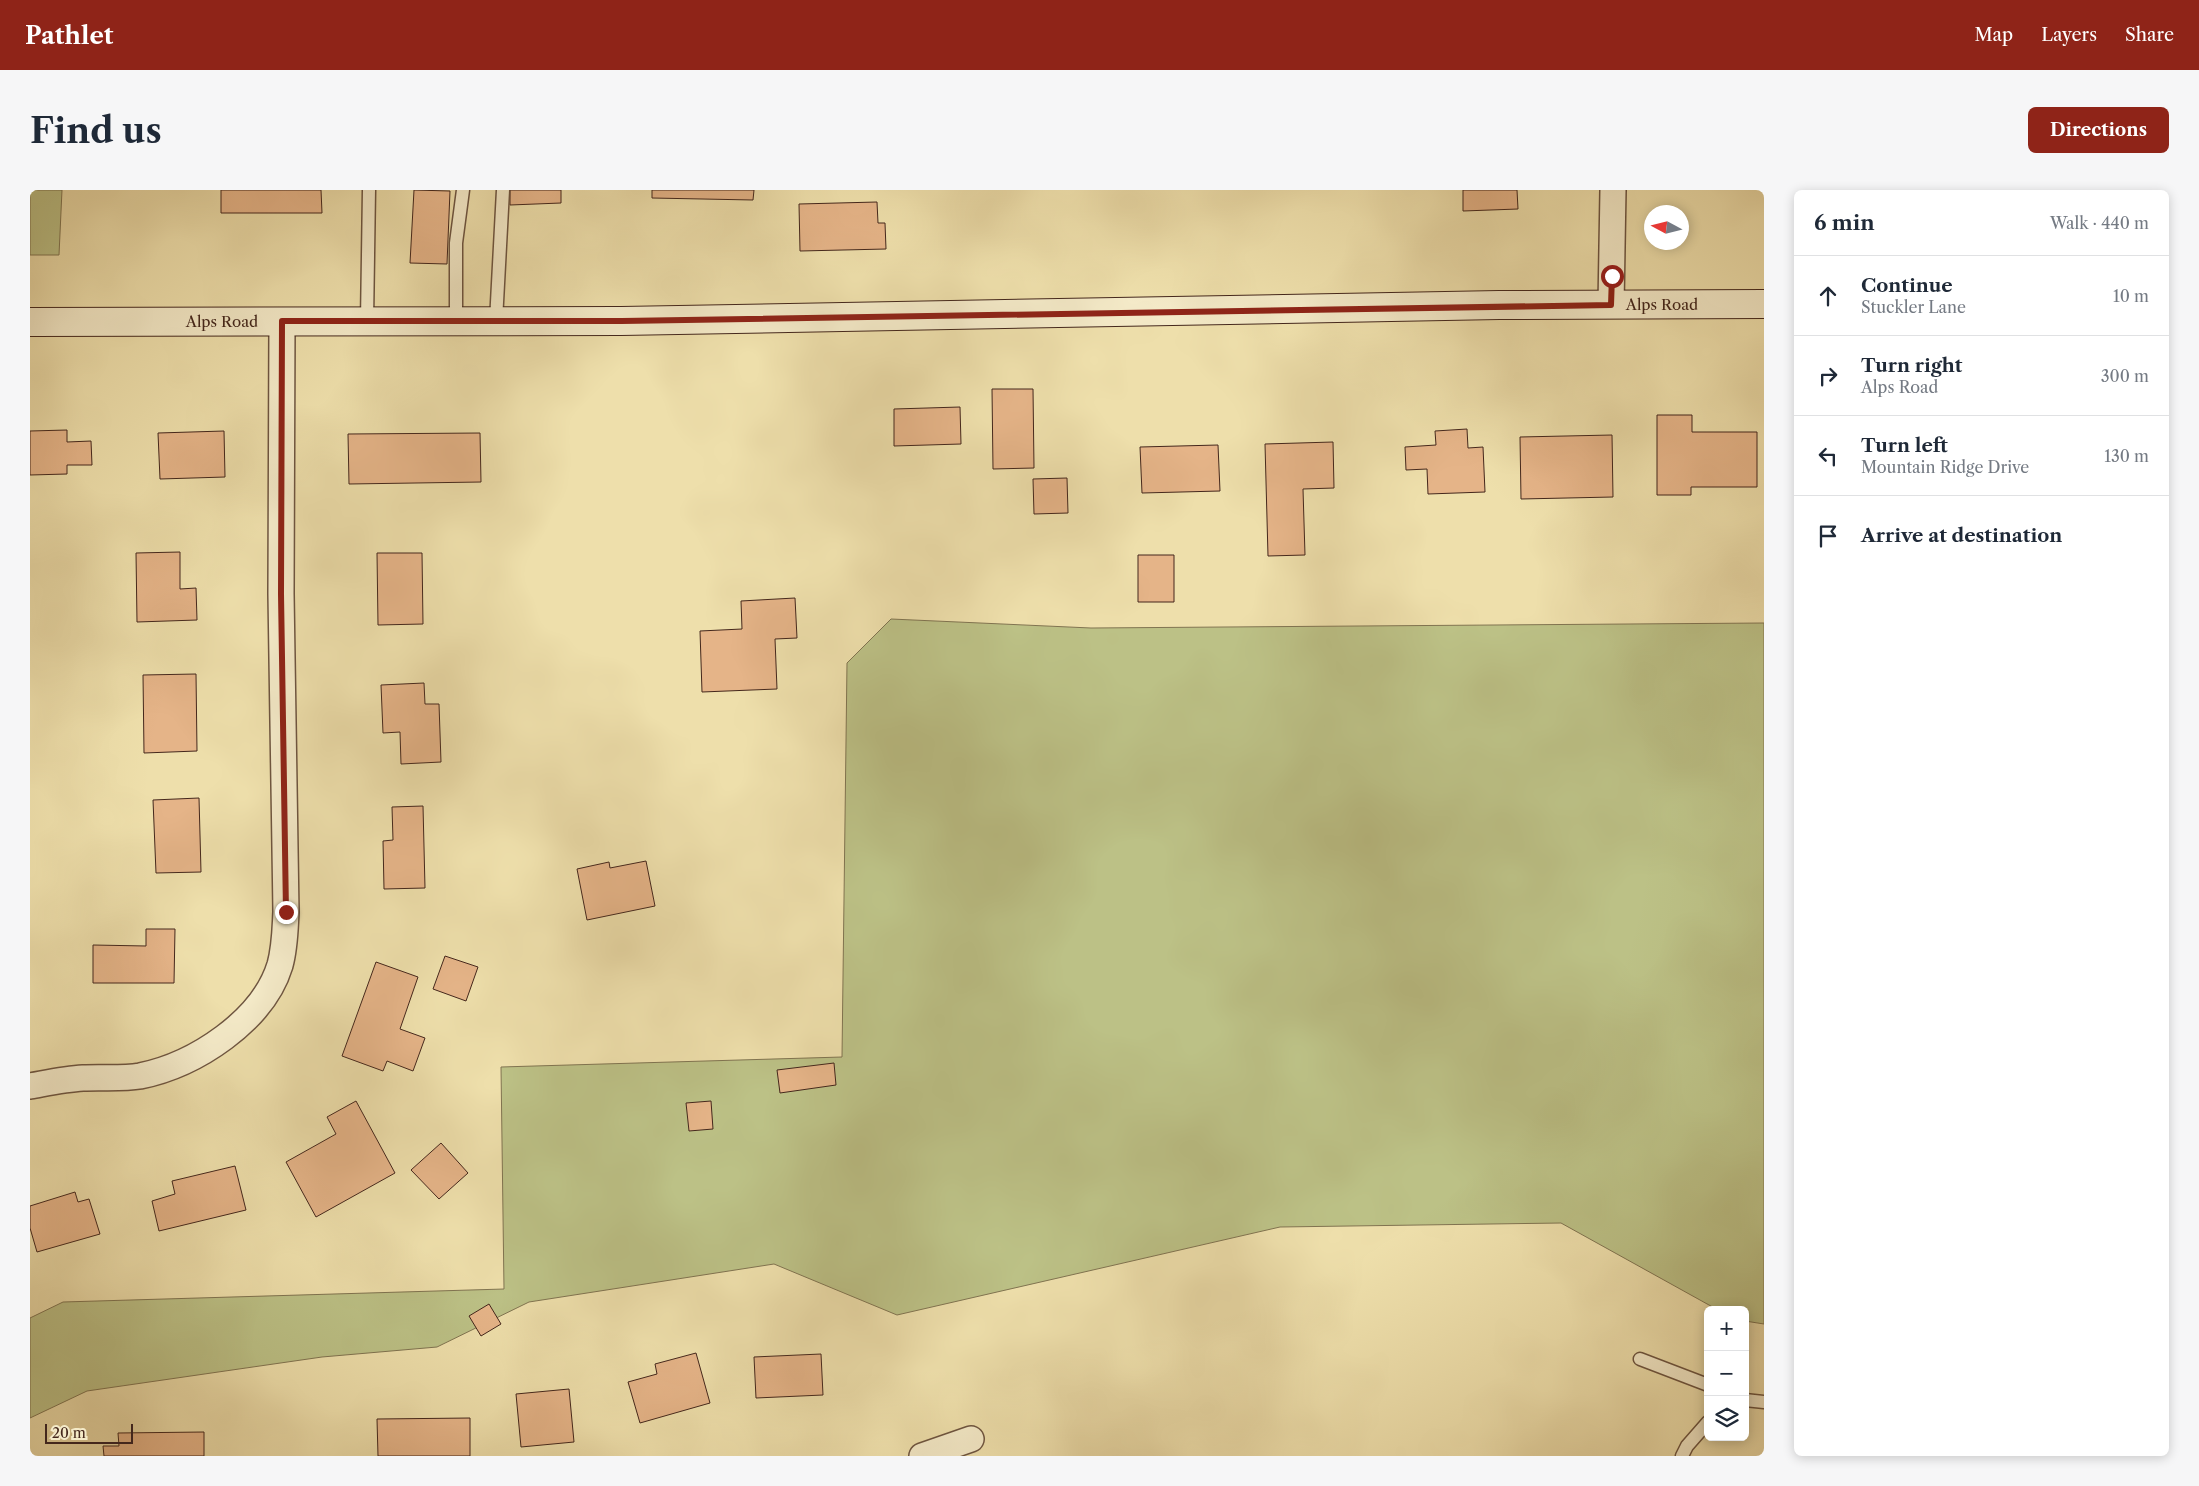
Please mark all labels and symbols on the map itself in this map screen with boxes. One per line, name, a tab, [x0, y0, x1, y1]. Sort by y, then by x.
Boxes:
north arrow	[1644, 205, 1689, 250]
route start	[1601, 265, 1624, 288]
street label: Alps Road	[1625, 295, 1698, 314]
street label: Alps Road	[185, 312, 258, 331]
route end	[275, 901, 298, 924]
scale bar	[45, 1421, 132, 1444]

